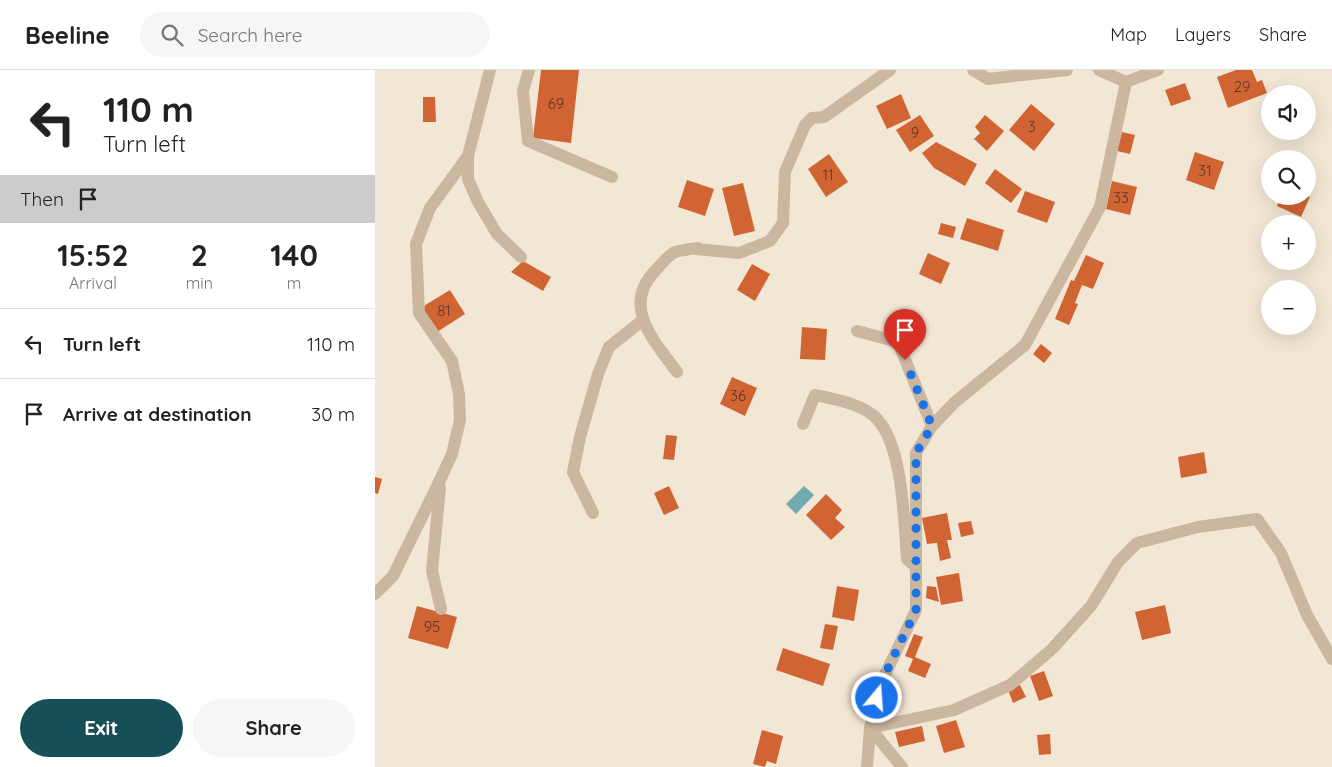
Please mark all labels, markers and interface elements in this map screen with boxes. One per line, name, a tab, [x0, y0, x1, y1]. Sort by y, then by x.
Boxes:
search box	[140, 12, 490, 57]
text: Beeline	[25, 20, 110, 50]
icon: search	[158, 21, 186, 49]
text: Search here	[198, 23, 303, 47]
text: Map	[1110, 23, 1147, 46]
text: Layers	[1175, 23, 1231, 46]
text: Share	[1259, 23, 1307, 46]
house number: 29	[1234, 77, 1250, 96]
map controls	[1261, 85, 1316, 335]
button: sound	[1261, 85, 1316, 140]
text: 110 m	[103, 87, 194, 131]
icon: left	[20, 90, 85, 155]
house number: 69	[548, 94, 564, 113]
house number: 3	[1028, 117, 1036, 136]
house number: 9	[911, 123, 919, 142]
text: Turn left	[103, 130, 186, 158]
button: search	[1261, 150, 1316, 205]
house number: 31	[1198, 161, 1212, 180]
house number: 11	[822, 165, 834, 184]
icon: arrive	[74, 185, 102, 213]
text: Then	[20, 187, 64, 211]
house number: 33	[1113, 188, 1129, 207]
button: +	[1261, 215, 1316, 270]
text: 15:52	[57, 236, 129, 274]
text: 2	[191, 236, 208, 274]
text: 140	[270, 236, 318, 274]
text: Arrival	[69, 273, 117, 293]
text: min	[186, 273, 213, 293]
text: m	[287, 273, 301, 293]
button: −	[1261, 280, 1316, 335]
house number: 81	[437, 301, 451, 320]
pin	[884, 309, 926, 360]
icon: arrive	[891, 316, 919, 344]
icon: left	[20, 330, 48, 358]
text: Turn left	[63, 332, 141, 356]
text: 110 m	[307, 332, 355, 356]
house number: 36	[730, 386, 746, 405]
icon: arrive	[20, 400, 48, 428]
text: Arrive at destination	[63, 402, 252, 426]
text: 30 m	[311, 402, 355, 426]
house number: 95	[424, 617, 440, 636]
position arrow	[850, 671, 902, 723]
button: Exit	[20, 699, 183, 757]
button: Share	[193, 699, 355, 757]

